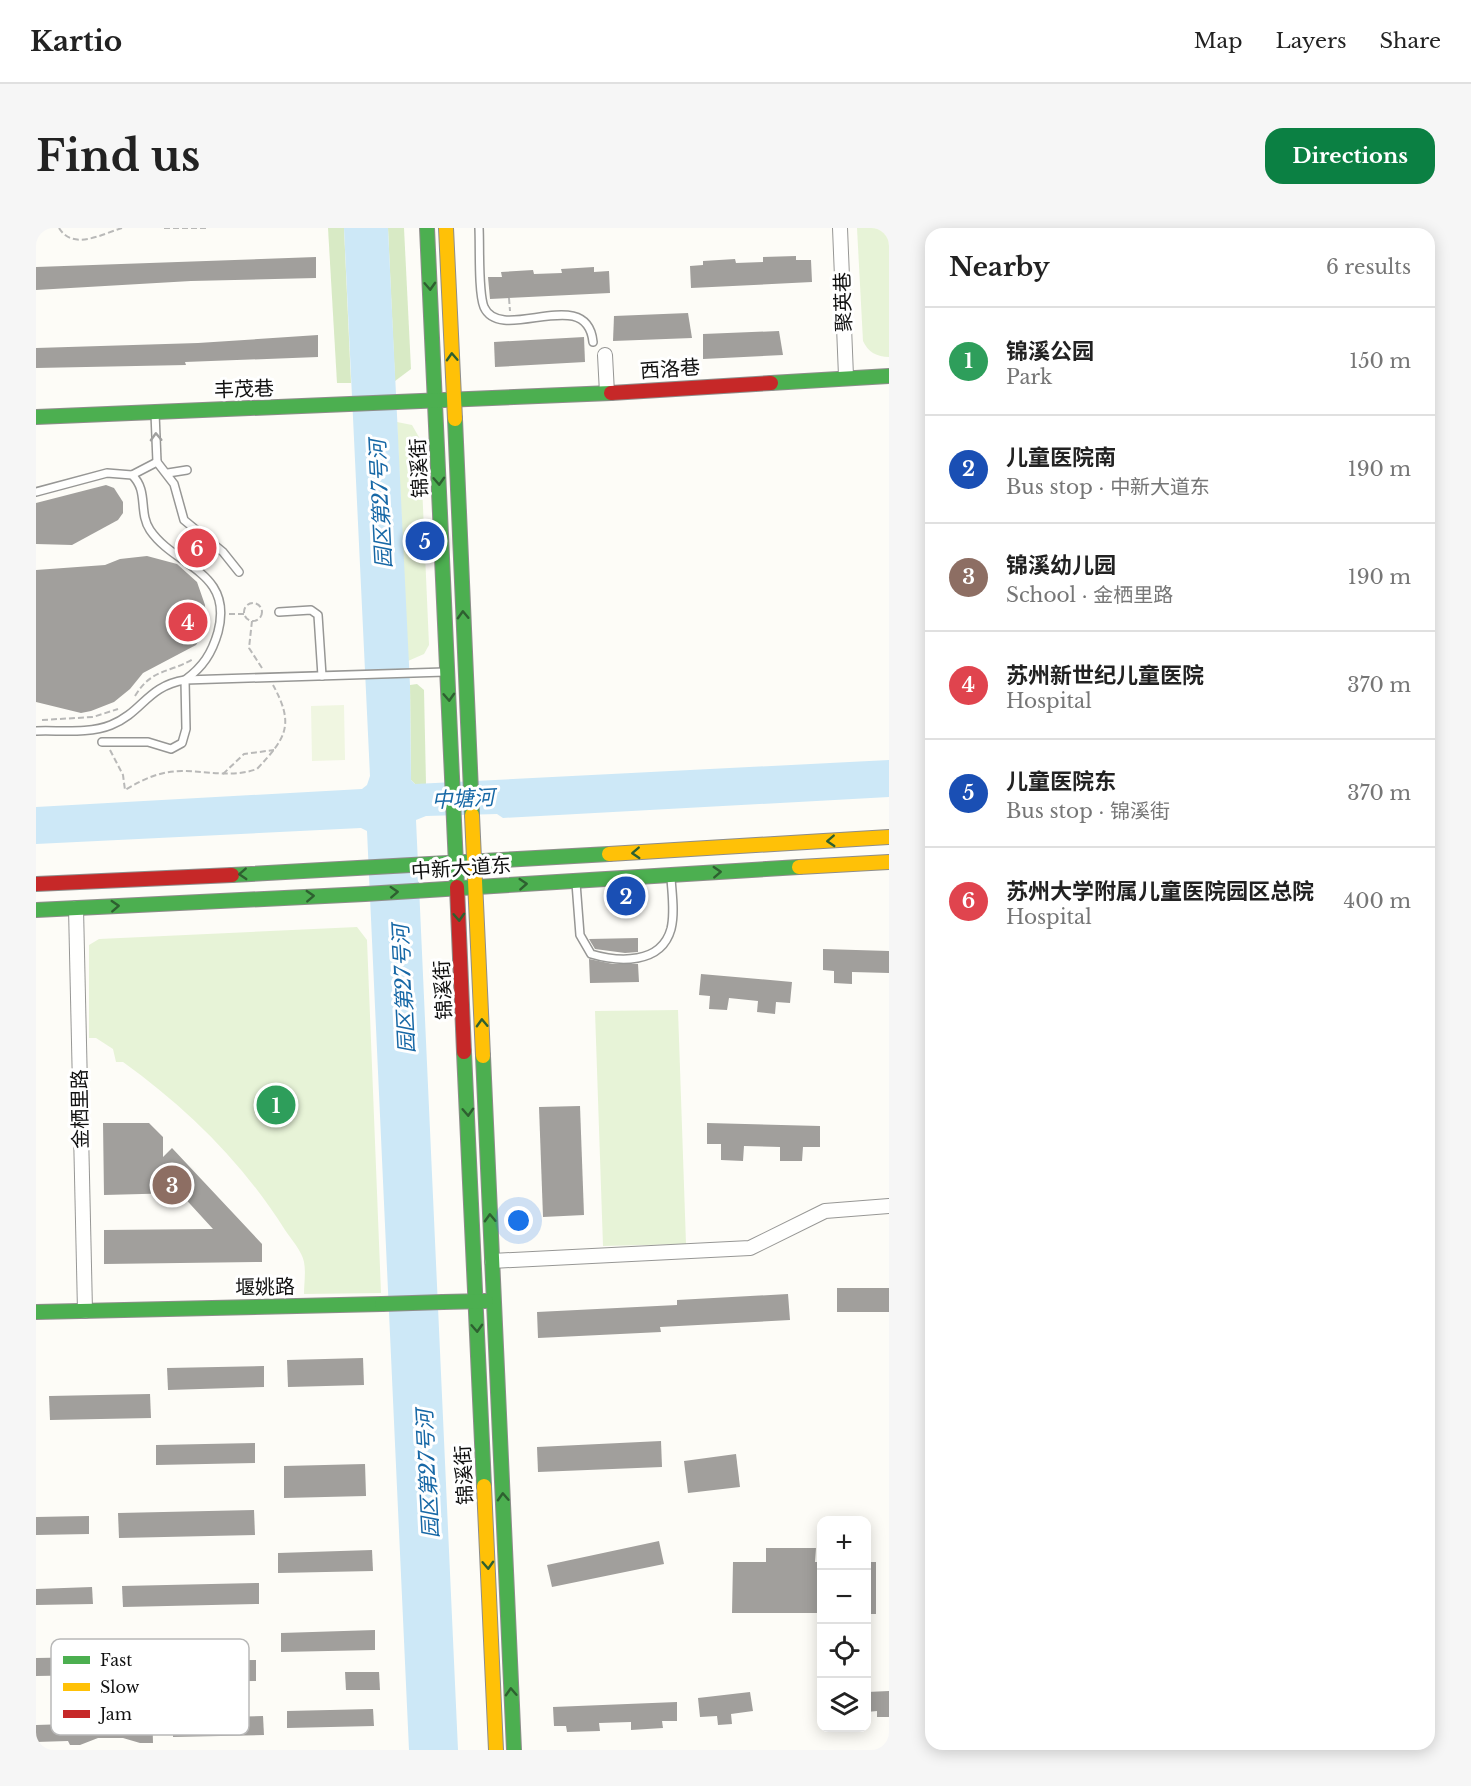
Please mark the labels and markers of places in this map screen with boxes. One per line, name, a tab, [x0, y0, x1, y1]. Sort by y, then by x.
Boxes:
pin: 5	[406, 518, 444, 564]
pin: 6	[178, 526, 216, 570]
pin: 4	[168, 600, 208, 644]
pin: 2	[606, 874, 646, 918]
pin: 1	[256, 1082, 296, 1128]
pin: 3	[152, 1162, 192, 1208]

